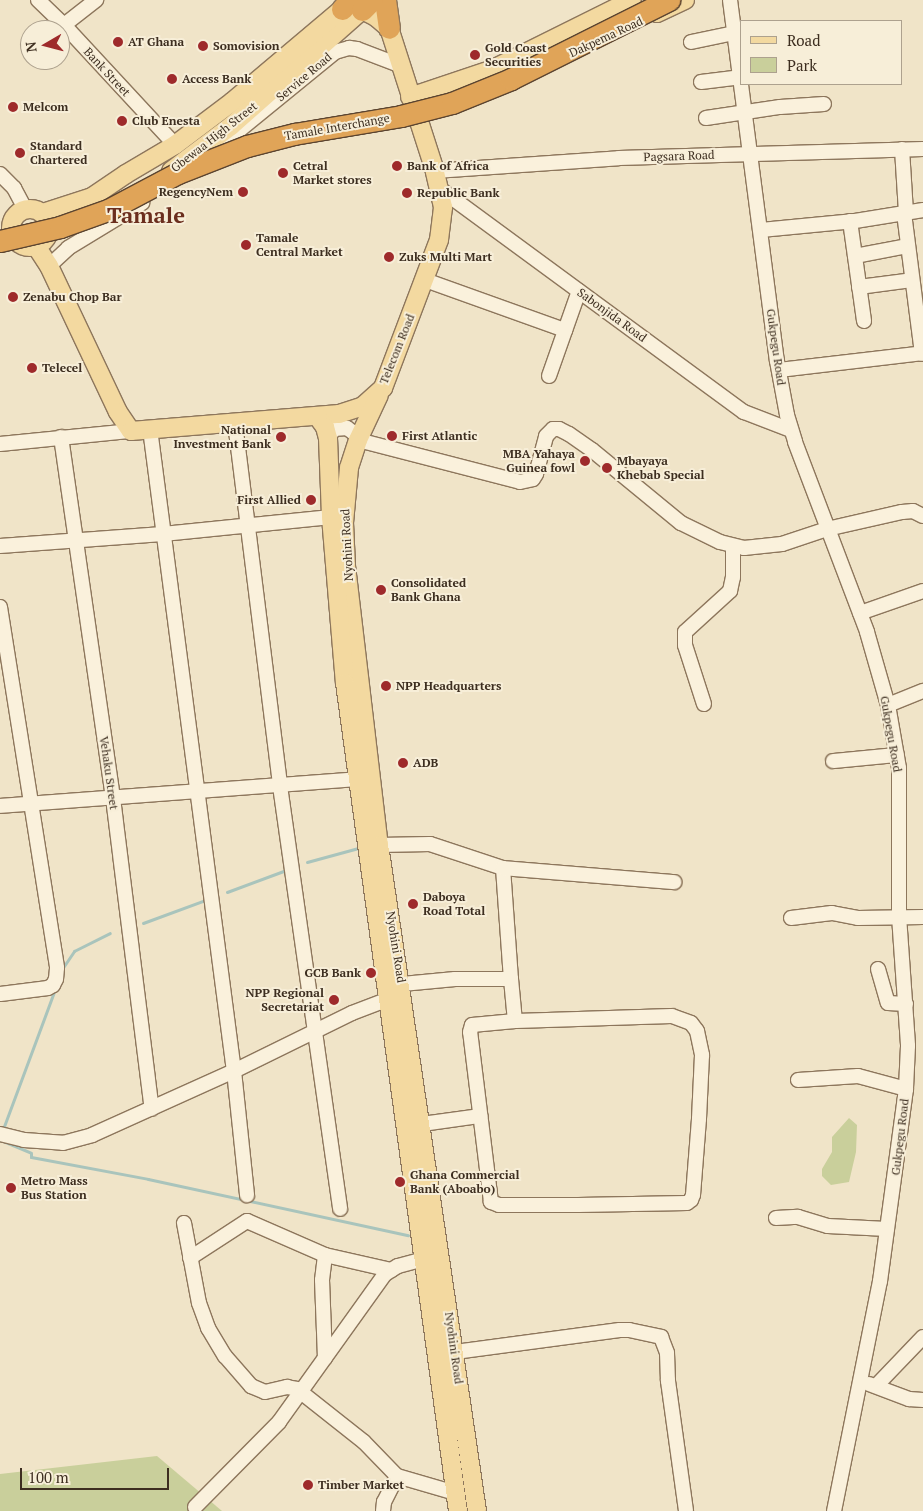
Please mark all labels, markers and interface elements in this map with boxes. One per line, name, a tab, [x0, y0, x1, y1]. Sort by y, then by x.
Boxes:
street label: Dakpema Road	[567, 14, 645, 60]
north arrow	[20, 20, 70, 70]
legend	[740, 20, 903, 85]
text: Road	[787, 30, 820, 50]
place label: AT Ghana	[128, 35, 184, 49]
marker: AT Ghana	[112, 36, 124, 48]
place label: Somovision	[213, 39, 280, 53]
text: N	[20, 40, 41, 54]
marker: Somovision	[197, 40, 209, 52]
place label: Gold Coast Securities	[485, 41, 547, 69]
street label: Bank Street	[81, 45, 133, 99]
marker: Gold Coast Securities	[469, 49, 481, 61]
street label: Service Road	[273, 50, 335, 104]
text: Park	[787, 55, 817, 75]
place label: Access Bank	[182, 72, 251, 86]
marker: Access Bank	[166, 73, 178, 85]
street label: Gbewaa High Street	[168, 99, 260, 175]
place label: Melcom	[23, 100, 68, 114]
marker: Melcom	[7, 101, 19, 113]
street label: Tamale Interchange	[283, 111, 391, 143]
place label: Club Enesta	[132, 114, 200, 128]
marker: Club Enesta	[116, 115, 128, 127]
place label: Standard Chartered	[30, 139, 87, 167]
marker: Standard Chartered	[14, 147, 26, 159]
street label: Pagsara Road	[643, 148, 715, 164]
place label: Cetral Market stores	[293, 159, 372, 187]
place label: Bank of Africa	[407, 159, 489, 173]
marker: Bank of Africa	[391, 160, 403, 172]
marker: Cetral Market stores	[277, 167, 289, 179]
place label: RegencyNem	[159, 185, 233, 199]
marker: RegencyNem	[237, 186, 249, 198]
place label: Republic Bank	[417, 186, 500, 200]
marker: Republic Bank	[401, 187, 413, 199]
district label: Tamale	[107, 202, 185, 228]
place label: Tamale Central Market	[256, 231, 343, 259]
marker: Tamale Central Market	[240, 239, 252, 251]
place label: Zuks Multi Mart	[399, 250, 492, 264]
marker: Zuks Multi Mart	[383, 251, 395, 263]
street label: Sabonjida Road	[574, 285, 650, 345]
place label: Zenabu Chop Bar	[23, 290, 122, 304]
marker: Zenabu Chop Bar	[7, 291, 19, 303]
street label: Gukpegu Road	[764, 308, 788, 386]
street label: Telecom Road	[376, 312, 418, 386]
place label: Telecel	[42, 361, 82, 375]
marker: Telecel	[26, 362, 38, 374]
place label: National Investment Bank	[173, 423, 271, 451]
place label: First Atlantic	[402, 429, 477, 443]
marker: First Atlantic	[386, 430, 398, 442]
marker: National Investment Bank	[275, 431, 287, 443]
place label: MBA Yahaya Guinea fowl	[503, 447, 575, 475]
place label: Mbayaya Khebab Special	[617, 454, 705, 482]
marker: MBA Yahaya Guinea fowl	[579, 455, 591, 467]
marker: Mbayaya Khebab Special	[601, 462, 613, 474]
place label: First Allied	[237, 493, 301, 507]
marker: First Allied	[305, 494, 317, 506]
street label: Nyohini Road	[338, 508, 356, 582]
place label: Consolidated Bank Ghana	[391, 576, 466, 604]
marker: Consolidated Bank Ghana	[375, 584, 387, 596]
place label: NPP Headquarters	[396, 679, 501, 693]
marker: NPP Headquarters	[380, 680, 392, 692]
street label: Gukpegu Road	[877, 695, 905, 773]
street label: Vehaku Street	[97, 735, 121, 811]
place label: ADB	[413, 756, 438, 770]
marker: ADB	[397, 757, 409, 769]
place label: Daboya Road Total	[423, 890, 485, 918]
marker: Daboya Road Total	[407, 898, 419, 910]
street label: Nyohini Road	[383, 910, 409, 984]
place label: GCB Bank	[304, 966, 361, 980]
marker: GCB Bank	[365, 967, 377, 979]
place label: NPP Regional Secretariat	[246, 986, 324, 1014]
marker: NPP Regional Secretariat	[328, 994, 340, 1006]
street label: Gukpegu Road	[888, 1098, 912, 1176]
place label: Ghana Commercial Bank (Aboabo)	[410, 1168, 519, 1196]
place label: Metro Mass Bus Station	[21, 1174, 88, 1202]
marker: Ghana Commercial Bank (Aboabo)	[394, 1176, 406, 1188]
marker: Metro Mass Bus Station	[5, 1182, 17, 1194]
street label: Nyohini Road	[442, 1311, 466, 1385]
scale bar	[22, 1458, 171, 1490]
text: 100 m	[28, 1467, 69, 1487]
place label: Timber Market	[318, 1478, 404, 1492]
marker: Timber Market	[302, 1479, 314, 1491]

